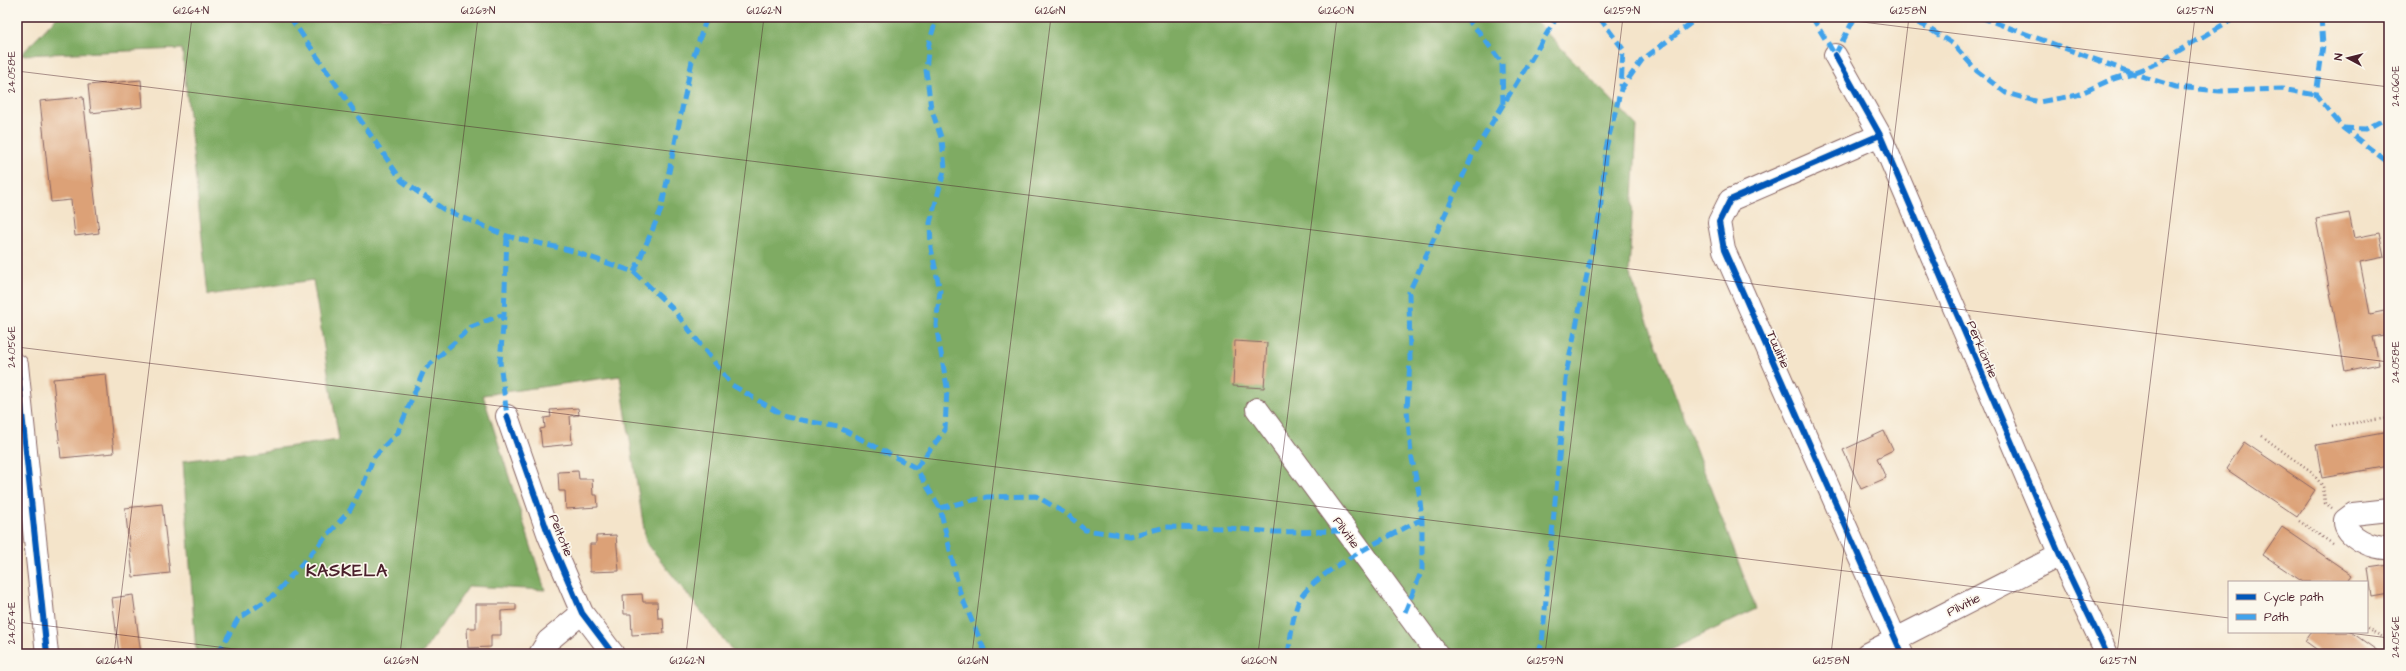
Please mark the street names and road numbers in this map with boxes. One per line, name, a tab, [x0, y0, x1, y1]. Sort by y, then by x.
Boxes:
street label: Perkiöntie	[1962, 318, 2002, 381]
street label: Tuulitie	[1762, 328, 1794, 371]
street label: Peltotie	[544, 512, 578, 559]
street label: Pilvitie	[1329, 513, 1364, 552]
street label: Pilvitie	[1944, 589, 1983, 621]

